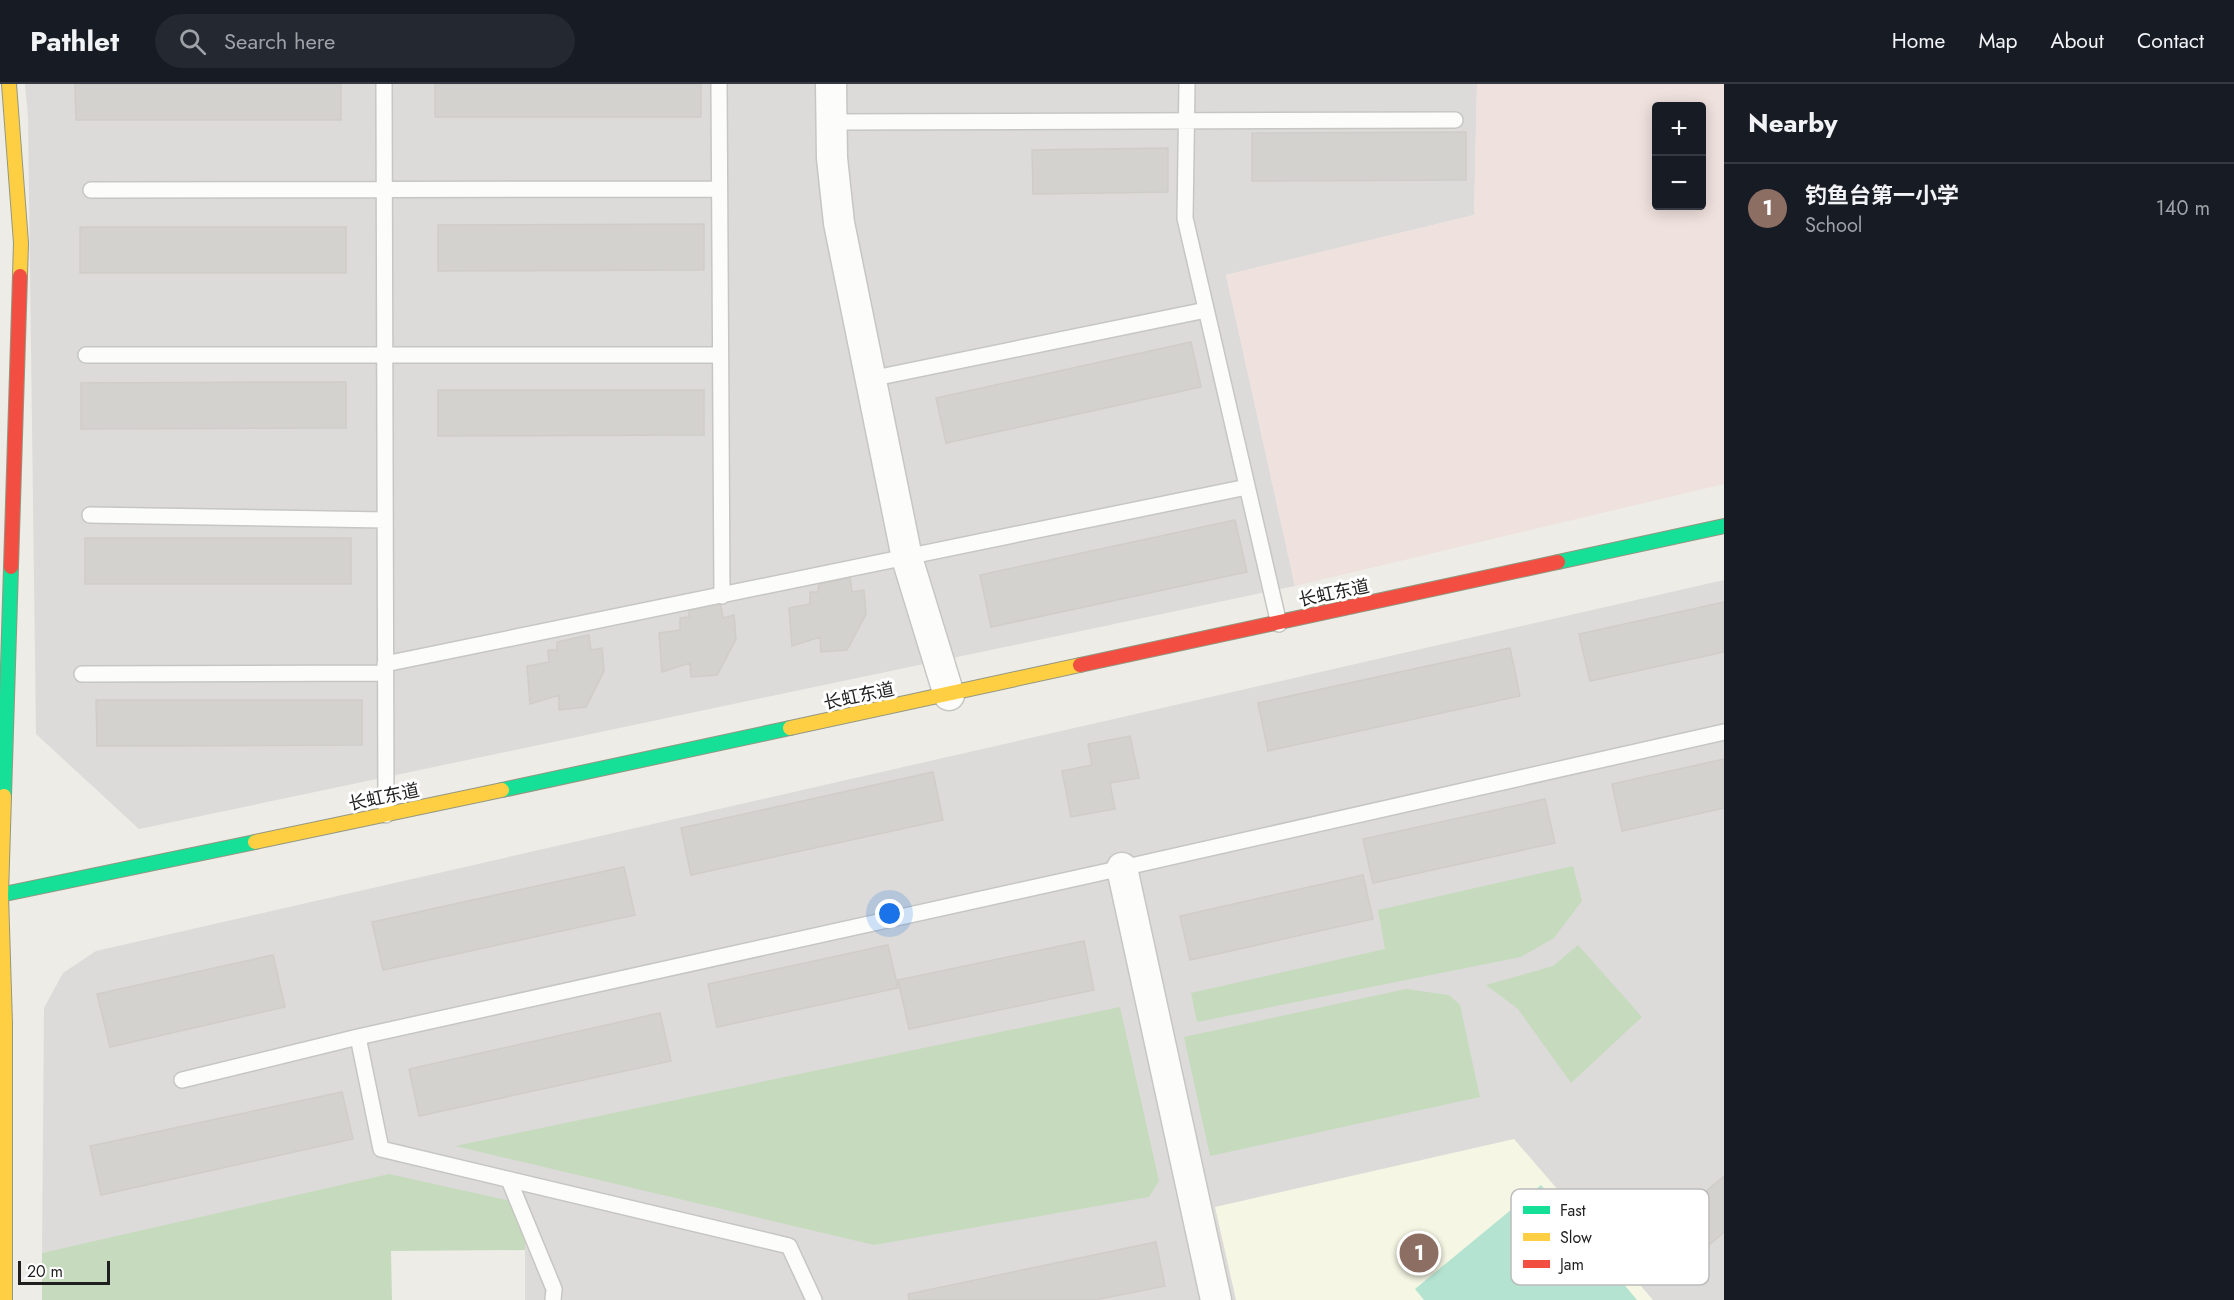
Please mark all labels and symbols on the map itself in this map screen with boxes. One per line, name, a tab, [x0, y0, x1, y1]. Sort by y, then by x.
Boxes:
street label: 长虹东道	[1296, 573, 1372, 613]
street label: 长虹东道	[821, 676, 897, 716]
street label: 长虹东道	[346, 777, 422, 817]
your location	[875, 899, 904, 928]
legend	[1511, 1189, 1709, 1285]
text: Fast	[1560, 1199, 1586, 1222]
text: Slow	[1560, 1226, 1592, 1249]
pin: 1	[1400, 1230, 1438, 1276]
text: Jam	[1558, 1253, 1584, 1276]
scale bar	[18, 1258, 110, 1286]

